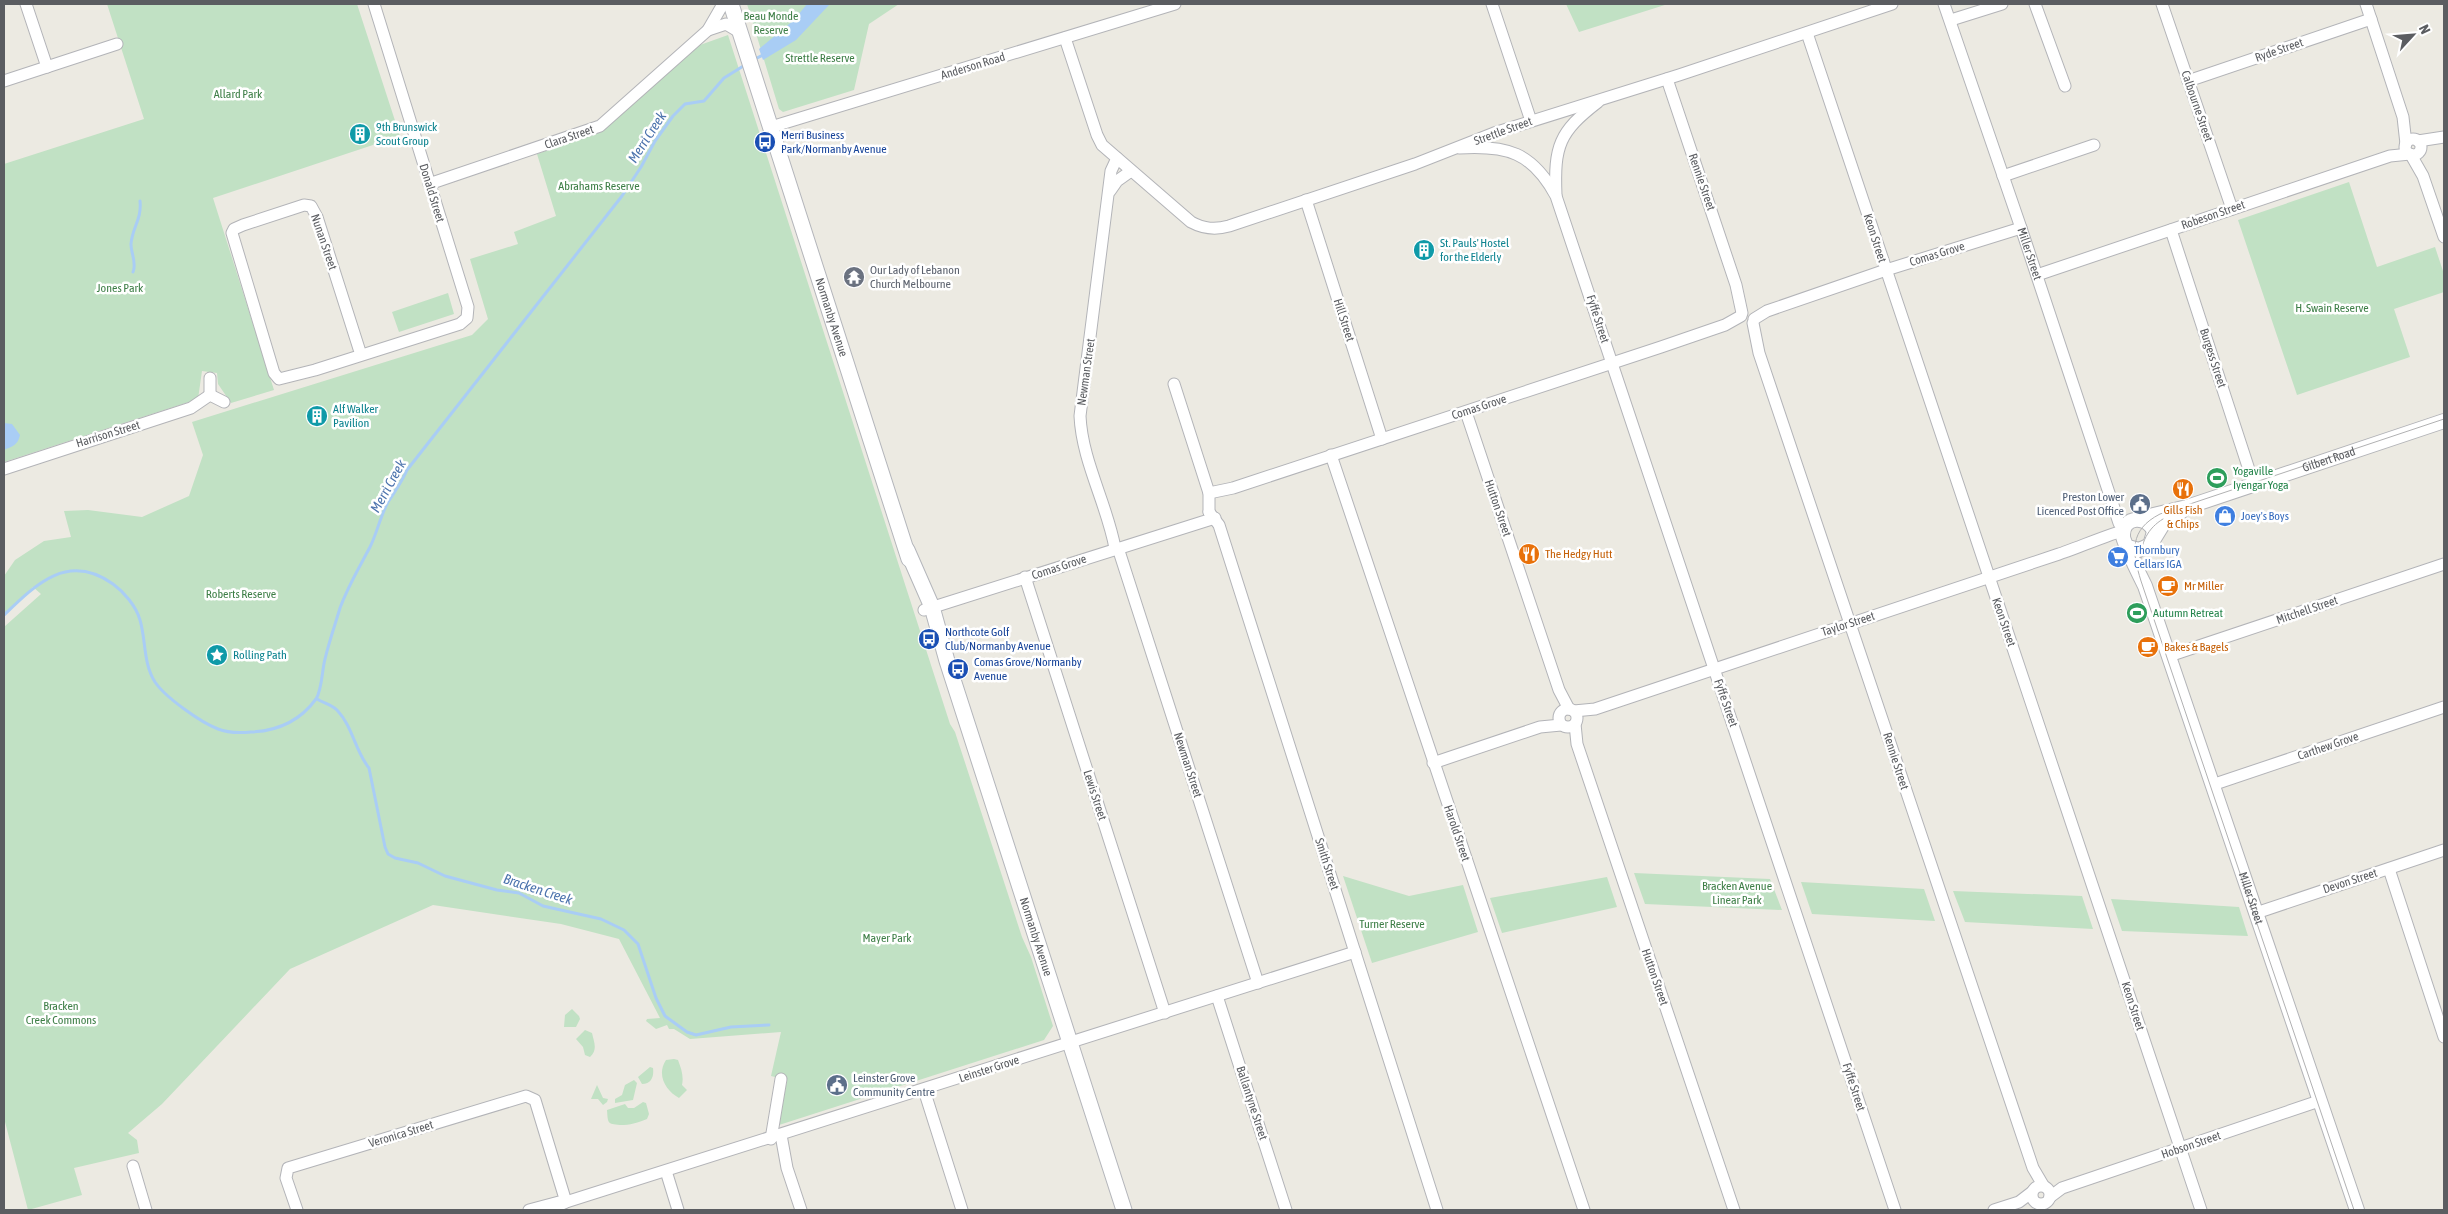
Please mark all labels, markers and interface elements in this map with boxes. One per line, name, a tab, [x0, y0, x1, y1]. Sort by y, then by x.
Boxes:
park label: Beau Monde Reserve	[744, 9, 798, 37]
north arrow	[2388, 10, 2438, 60]
text: N	[2416, 22, 2434, 37]
street label: Ryde Street	[2253, 35, 2305, 65]
street label: Anderson Road	[939, 50, 1007, 82]
park label: Strettle Reserve	[785, 51, 855, 65]
street label: Calbourne Street	[2178, 69, 2216, 144]
park label: Allard Park	[214, 87, 263, 101]
water label: Merri Creek	[625, 108, 670, 166]
street label: Strettle Street	[1472, 114, 1535, 148]
place label: 9th Brunswick Scout Group	[376, 120, 438, 148]
building icon: 9th Brunswick Scout Group	[348, 122, 372, 146]
street label: Clara Street	[543, 122, 596, 152]
place label: Merri Business Park/Normanby Avenue	[781, 128, 887, 156]
bus stop icon: Merri Business Park/Normanby Avenue	[753, 130, 777, 154]
street label: Rennie Street	[1686, 152, 1718, 213]
street label: Donald Street	[416, 162, 448, 224]
park label: Abrahams Reserve	[558, 179, 640, 193]
street label: Robeson Street	[2179, 197, 2247, 232]
street label: Nunan Street	[308, 212, 340, 272]
street label: Keon Street	[1861, 212, 1890, 265]
street label: Miller Street	[2014, 226, 2045, 282]
place label: St. Pauls' Hostel for the Elderly	[1440, 236, 1510, 264]
building icon: St. Pauls' Hostel for the Elderly	[1412, 238, 1436, 262]
street label: Comas Grove	[1908, 239, 1966, 269]
place label: Our Lady of Lebanon Church Melbourne	[870, 263, 960, 291]
temple icon: Our Lady of Lebanon Church Melbourne	[842, 265, 866, 289]
street label: Normanby Avenue	[812, 276, 851, 358]
park label: Jones Park	[97, 281, 144, 295]
street label: Fyffe Street	[1584, 293, 1613, 345]
street label: Hill Street	[1331, 297, 1358, 344]
park label: H. Swain Reserve	[2295, 301, 2369, 315]
street label: Burgess Street	[2197, 327, 2229, 390]
street label: Newman Street	[1074, 337, 1098, 406]
street label: Comas Grove	[1450, 392, 1508, 422]
place label: Alf Walker Pavilion	[333, 402, 379, 430]
building icon: Alf Walker Pavilion	[305, 404, 329, 428]
street label: Harrison Street	[74, 417, 142, 450]
street label: Gilbert Road	[2301, 444, 2357, 475]
water label: Merri Creek	[367, 456, 409, 515]
place label: Yogaville Iyengar Yoga	[2233, 464, 2289, 492]
sports icon: Yogaville Iyengar Yoga	[2205, 466, 2229, 490]
restaurant icon: Gills Fish & Chips	[2171, 477, 2195, 501]
street label: Hutton Street	[1482, 478, 1514, 539]
place label: Preston Lower Licenced Post Office	[2037, 490, 2124, 518]
public building icon: Preston Lower Licenced Post Office	[2128, 492, 2152, 516]
place label: Gills Fish & Chips	[2163, 503, 2203, 531]
shop icon: Joey's Boys	[2213, 504, 2237, 528]
place label: Joey's Boys	[2241, 509, 2289, 523]
restaurant icon: The Hedgy Hutt	[1517, 542, 1541, 566]
place label: Thornbury Cellars IGA	[2134, 543, 2182, 571]
supermarket icon: Thornbury Cellars IGA	[2106, 545, 2130, 569]
place label: The Hedgy Hutt	[1545, 547, 1613, 561]
street label: Comas Grove	[1030, 552, 1088, 582]
cafe icon: Mr Miller	[2156, 574, 2180, 598]
place label: Mr Miller	[2184, 579, 2224, 593]
park label: Roberts Reserve	[206, 587, 276, 601]
street label: Mitchell Street	[2274, 593, 2340, 627]
street label: Keon Street	[1989, 596, 2019, 649]
sports icon: Autumn Retreat	[2125, 601, 2149, 625]
place label: Autumn Retreat	[2153, 606, 2224, 620]
street label: Taylor Street	[1820, 609, 1877, 639]
place label: Northcote Golf Club/Normanby Avenue	[945, 625, 1051, 653]
bus stop icon: Northcote Golf Club/Normanby Avenue	[917, 627, 941, 651]
cafe icon: Bakes & Bagels	[2136, 635, 2160, 659]
place label: Bakes & Bagels	[2164, 640, 2229, 654]
place icon: Rolling Path	[205, 643, 229, 667]
place label: Rolling Path	[233, 648, 287, 662]
place label: Comas Grove/Normanby Avenue	[974, 655, 1082, 683]
bus stop icon: Comas Grove/Normanby Avenue	[946, 657, 970, 681]
street label: Fyffe Street	[1711, 677, 1741, 729]
street label: Carthew Grove	[2296, 729, 2360, 763]
street label: Newman Street	[1171, 731, 1205, 800]
street label: Rennie Street	[1880, 731, 1912, 792]
street label: Lewis Street	[1080, 768, 1110, 822]
street label: Harold Street	[1441, 803, 1473, 863]
street label: Smith Street	[1312, 836, 1342, 892]
street label: Devon Street	[2321, 865, 2379, 896]
water label: Bracken Creek	[501, 870, 575, 908]
street label: Miller Street	[2236, 870, 2267, 926]
park label: Bracken Avenue Linear Park	[1702, 879, 1772, 907]
street label: Normanby Avenue	[1017, 896, 1055, 978]
park label: Turner Reserve	[1359, 917, 1425, 931]
park label: Mayer Park	[862, 931, 912, 945]
street label: Hutton Street	[1639, 947, 1671, 1008]
street label: Keon Street	[2119, 980, 2148, 1033]
park label: Bracken Creek Commons	[26, 999, 96, 1027]
street label: Leinster Grove	[957, 1053, 1021, 1085]
street label: Fyffe Street	[1840, 1061, 1869, 1113]
street label: Ballantyne Street	[1233, 1064, 1271, 1142]
place label: Leinster Grove Community Centre	[853, 1071, 935, 1099]
public building icon: Leinster Grove Community Centre	[825, 1073, 849, 1097]
street label: Veronica Street	[367, 1117, 435, 1150]
street label: Hobson Street	[2159, 1128, 2223, 1162]

